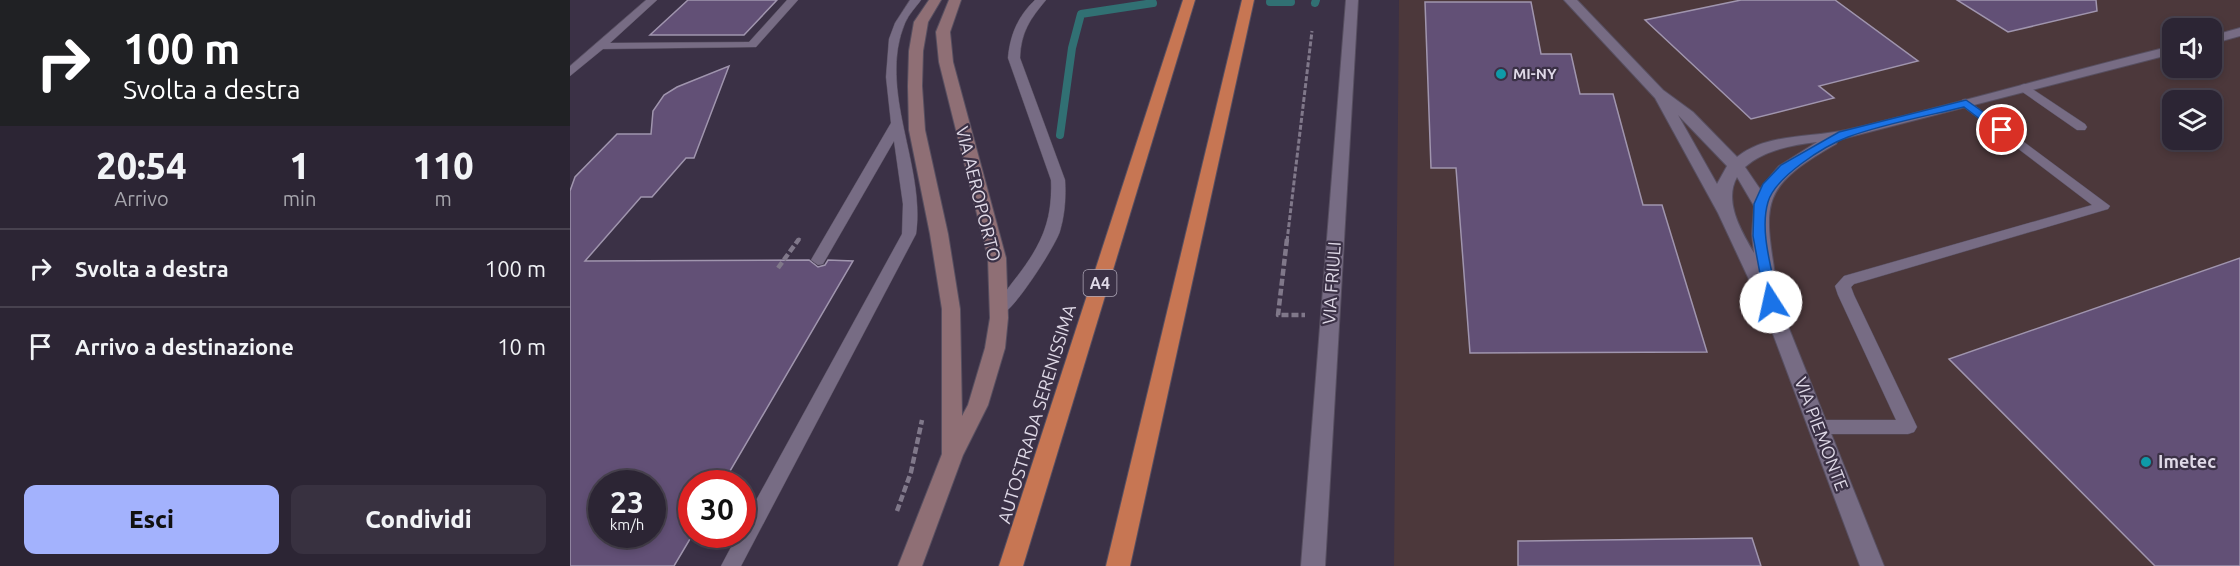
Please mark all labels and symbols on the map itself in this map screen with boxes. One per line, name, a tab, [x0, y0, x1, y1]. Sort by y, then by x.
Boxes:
place label: MI-NY	[1513, 65, 1557, 82]
marker: MI-NY	[1494, 67, 1508, 81]
pin	[1976, 104, 2027, 155]
street label: VIA AEROPORTO	[953, 124, 1005, 263]
street label: VIA FRIULI	[1318, 241, 1344, 325]
road number: A4	[1084, 270, 1116, 296]
position arrow	[1739, 270, 1803, 334]
street label: AUTOSTRADA SERENISSIMA	[993, 302, 1079, 526]
street label: VIA PIEMONTE	[1791, 374, 1853, 493]
place label: Imetec	[2158, 451, 2216, 471]
marker: Imetec	[2139, 455, 2153, 469]
speed limit sign: 30	[678, 470, 756, 548]

